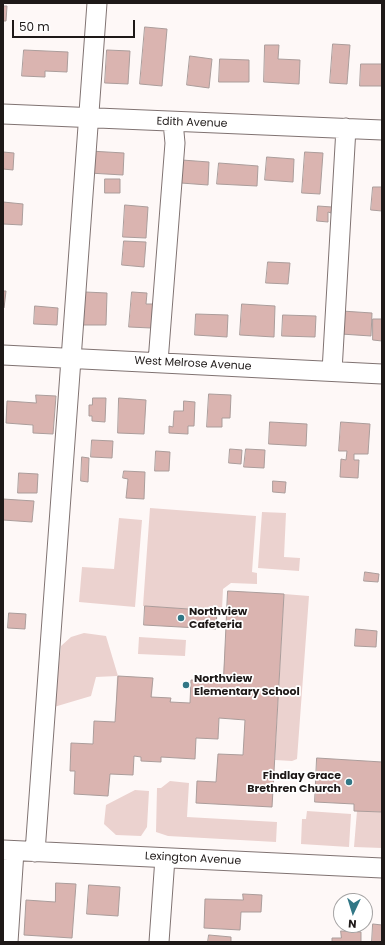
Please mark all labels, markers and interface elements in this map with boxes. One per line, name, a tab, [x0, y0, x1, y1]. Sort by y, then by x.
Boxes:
scale bar	[14, 12, 137, 38]
text: 50 m	[19, 18, 50, 35]
street label: Edith Avenue	[156, 115, 228, 131]
street label: West Melrose Avenue	[134, 354, 252, 374]
place label: Northview Cafeteria	[189, 605, 247, 631]
marker: Northview Cafeteria	[176, 613, 186, 623]
place label: Northview Elementary School	[194, 672, 300, 698]
marker: Northview Elementary School	[181, 680, 191, 690]
place label: Findlay Grace Brethren Church	[247, 769, 341, 795]
marker: Findlay Grace Brethren Church	[344, 777, 354, 787]
street label: Lexington Avenue	[145, 850, 241, 868]
north arrow	[333, 893, 373, 933]
text: N	[348, 916, 357, 932]

